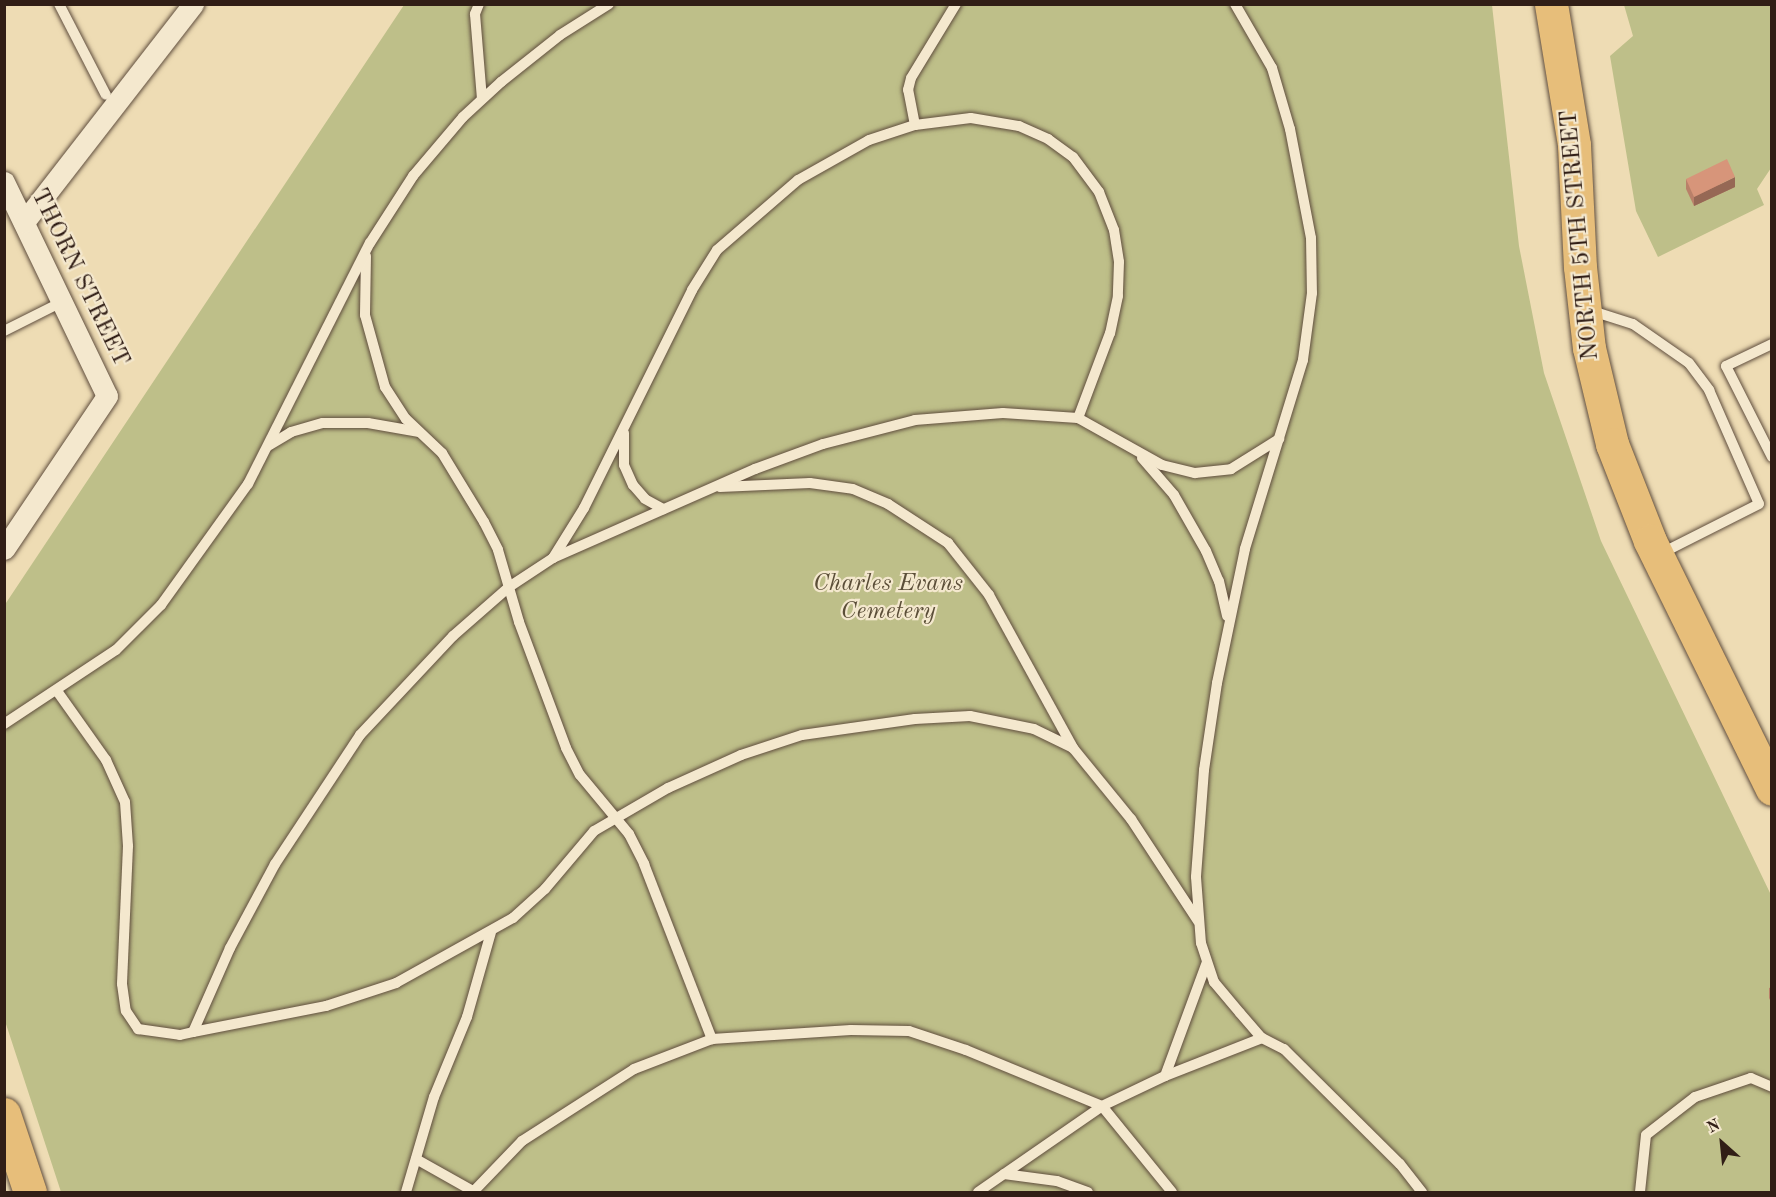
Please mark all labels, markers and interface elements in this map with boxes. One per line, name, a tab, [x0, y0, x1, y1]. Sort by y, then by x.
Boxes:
street label: NORTH 5TH STREET	[1556, 109, 1606, 361]
street label: THORN STREET	[23, 184, 135, 372]
park label: Charles Evans Cemetery	[813, 571, 963, 627]
north arrow	[1692, 1113, 1752, 1173]
text: N	[1705, 1117, 1723, 1137]

